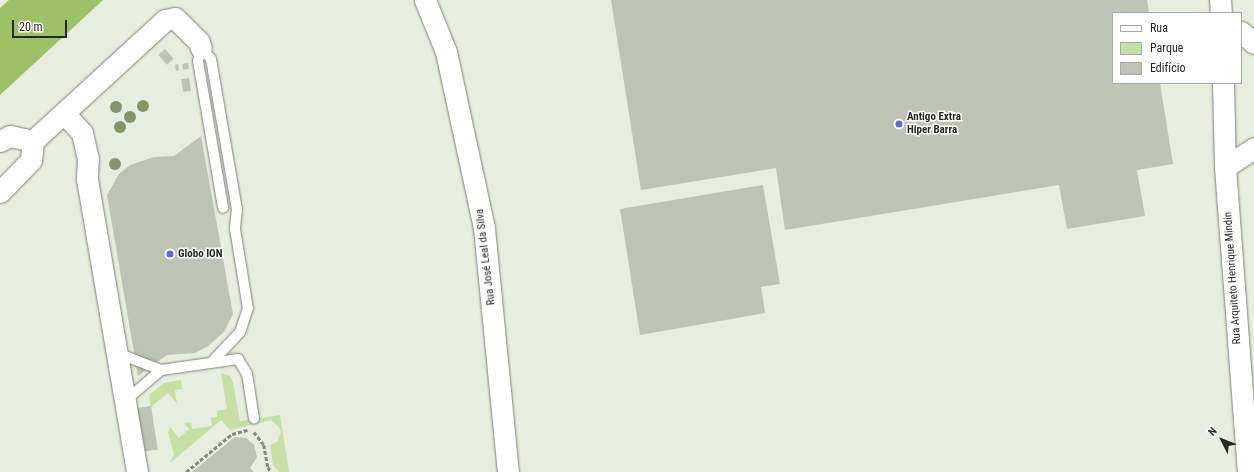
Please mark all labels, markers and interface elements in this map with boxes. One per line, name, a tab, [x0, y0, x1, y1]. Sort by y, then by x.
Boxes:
scale bar	[14, 12, 69, 38]
legend	[1112, 12, 1242, 84]
text: 20 m	[19, 20, 43, 34]
text: Rua	[1150, 21, 1168, 35]
text: Parque	[1150, 41, 1183, 55]
text: Edifício	[1150, 61, 1186, 75]
place label: Antigo Extra Hiper Barra	[907, 111, 961, 137]
marker: Antigo Extra Hiper Barra	[894, 119, 904, 129]
street label: Rua José Leal da Silva	[474, 208, 498, 306]
street label: Rua Arquiteto Henrique Mindin	[1222, 211, 1244, 345]
place label: Globo ION	[178, 247, 222, 261]
marker: Globo ION	[165, 249, 175, 259]
north arrow	[1202, 420, 1242, 460]
text: N	[1206, 425, 1220, 438]

